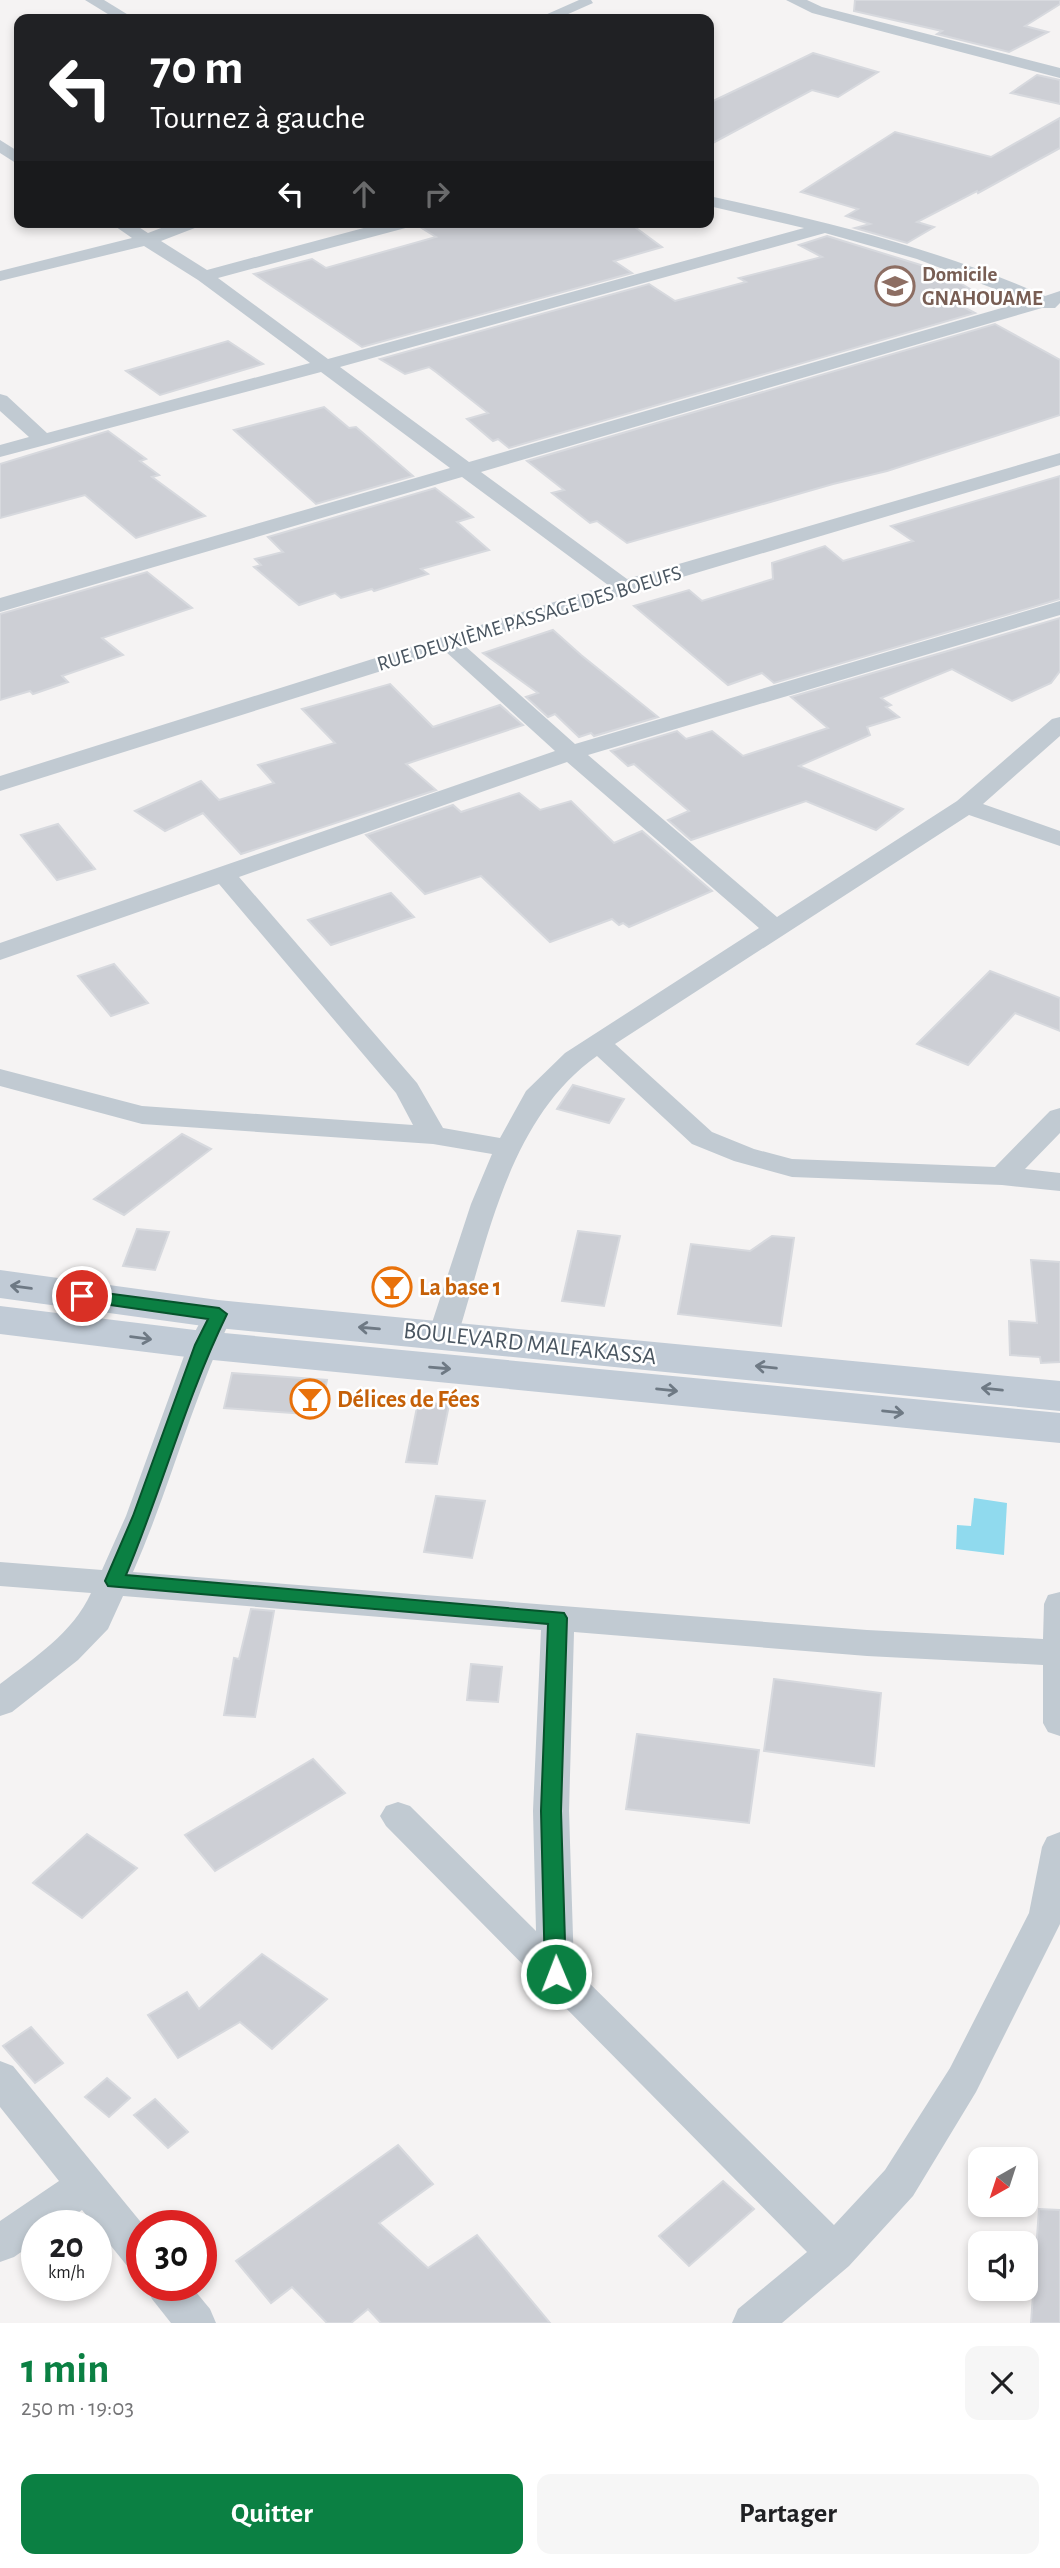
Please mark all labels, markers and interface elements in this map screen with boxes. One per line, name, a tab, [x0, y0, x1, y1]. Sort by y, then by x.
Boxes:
icon: left	[35, 42, 126, 133]
text: 70 m	[150, 44, 244, 93]
text: Tournez à gauche	[150, 102, 365, 134]
icon: left	[272, 175, 310, 213]
icon: ahead	[345, 175, 383, 213]
icon: right	[418, 175, 456, 213]
place label: Domicile GNAHOUAME	[922, 264, 1043, 309]
school or university icon: Domicile GNAHOUAME	[874, 265, 916, 307]
street label: RUE DEUXIÈME PASSAGE DES BOEUFS	[374, 560, 684, 675]
pin	[52, 1266, 112, 1326]
bar icon: La base 1	[371, 1266, 413, 1308]
place label: La base 1	[419, 1276, 501, 1300]
icon: arrive	[63, 1277, 101, 1315]
one-way arrow	[10, 1281, 33, 1294]
street label: BOULEVARD MALFAKASSA	[402, 1319, 658, 1369]
one-way arrow	[358, 1321, 380, 1334]
one-way arrow	[129, 1331, 151, 1344]
one-way arrow	[755, 1360, 778, 1373]
one-way arrow	[428, 1361, 451, 1374]
bar icon: Délices de Fées	[289, 1378, 331, 1420]
one-way arrow	[981, 1382, 1004, 1395]
one-way arrow	[655, 1383, 677, 1396]
place label: Délices de Fées	[337, 1388, 480, 1412]
one-way arrow	[881, 1405, 904, 1418]
position arrow	[519, 1937, 593, 2011]
north arrow	[968, 2147, 1038, 2217]
map controls	[968, 2147, 1038, 2301]
speed limit sign: 30	[126, 2210, 217, 2301]
text: 20	[49, 2229, 84, 2264]
button: sound	[968, 2231, 1038, 2301]
text: km/h	[48, 2264, 85, 2282]
button: close	[965, 2346, 1039, 2420]
text: 1 min	[21, 2348, 110, 2390]
text: 250 m · 19:03	[21, 2397, 134, 2420]
button: Quitter	[21, 2474, 523, 2554]
button: Partager	[537, 2474, 1039, 2554]

